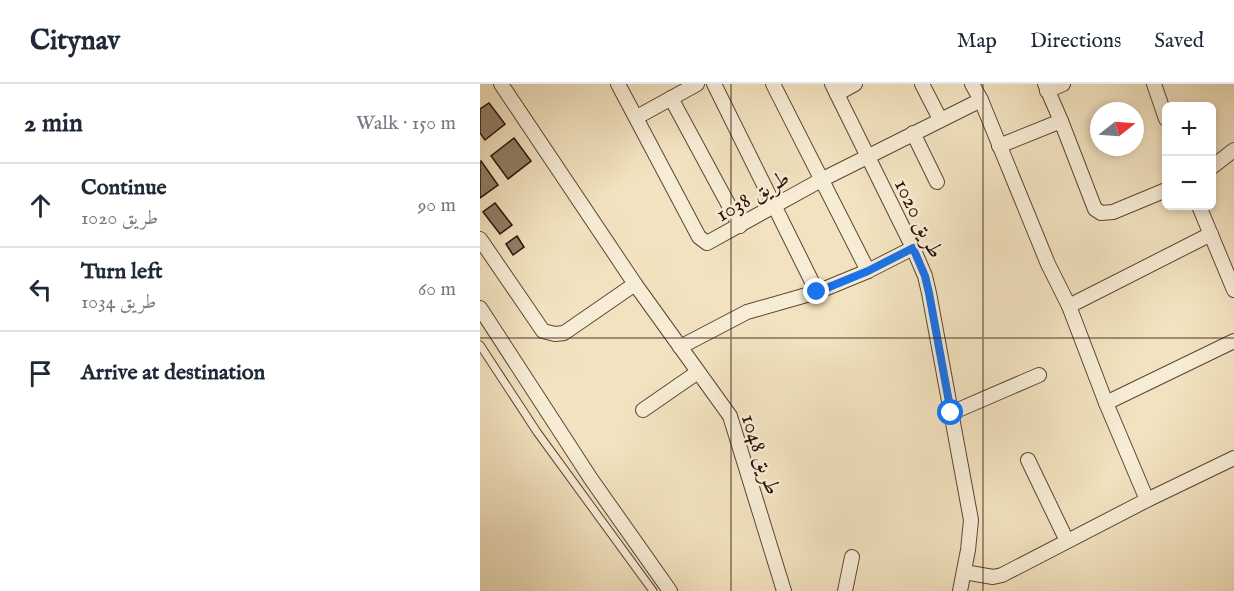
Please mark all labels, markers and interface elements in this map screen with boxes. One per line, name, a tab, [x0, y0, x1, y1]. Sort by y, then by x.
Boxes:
text: Citynav	[30, 24, 120, 59]
text: Map	[957, 28, 997, 55]
text: Directions	[1030, 28, 1121, 55]
text: Saved	[1154, 28, 1204, 55]
north arrow	[1090, 102, 1144, 156]
map controls	[1162, 102, 1216, 210]
button: +	[1162, 102, 1216, 156]
text: 2 min	[24, 107, 83, 140]
text: Walk · 150 m	[356, 111, 456, 136]
button: −	[1162, 156, 1216, 210]
street label: طريق 1038	[711, 164, 795, 229]
text: Continue	[81, 174, 167, 202]
street label: طريق 1020	[887, 175, 949, 263]
icon: ahead	[24, 189, 57, 222]
text: 90 m	[418, 193, 456, 218]
text: طريق 1020	[81, 206, 158, 231]
text: Turn left	[81, 258, 163, 286]
icon: left	[24, 273, 57, 306]
text: 60 m	[418, 277, 456, 302]
route end	[803, 278, 829, 304]
text: طريق 1034	[81, 290, 156, 315]
icon: arrive	[24, 357, 57, 390]
text: Arrive at destination	[81, 359, 265, 387]
route start	[937, 399, 963, 425]
street label: طريق 1048	[734, 411, 786, 499]

